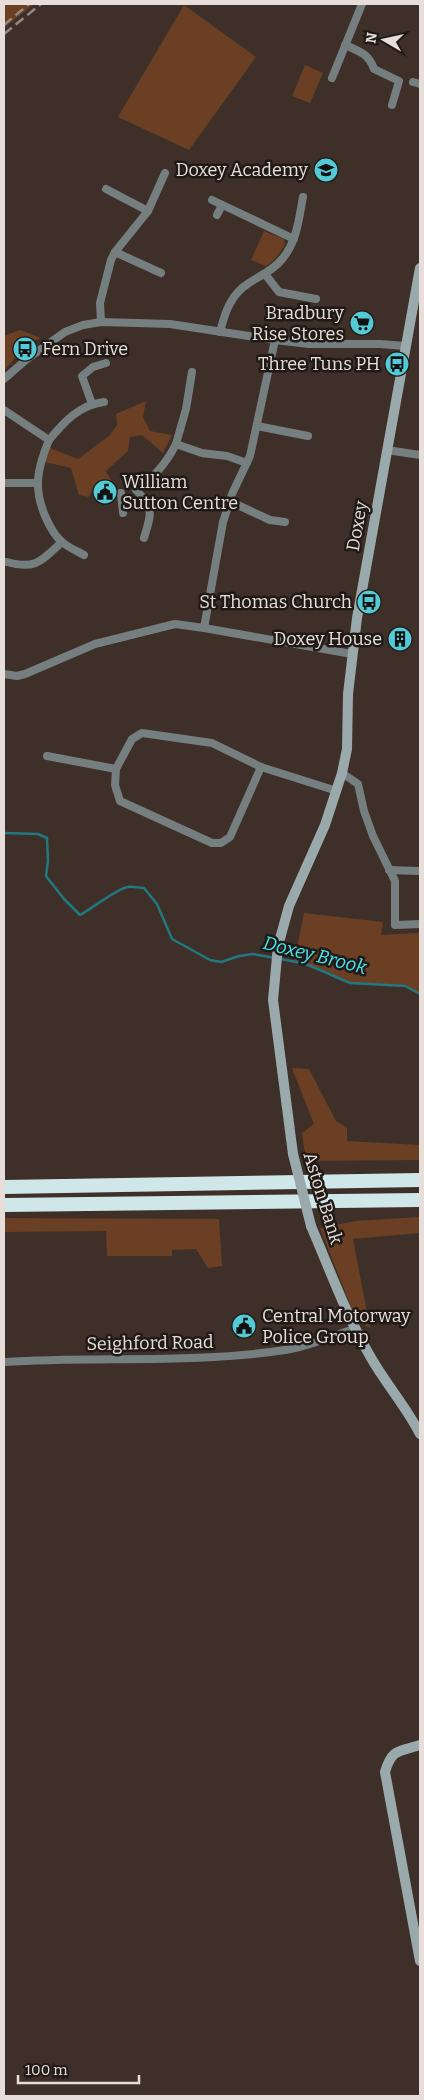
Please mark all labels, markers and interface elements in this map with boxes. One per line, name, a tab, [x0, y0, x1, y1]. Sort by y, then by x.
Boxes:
north arrow	[359, 15, 409, 65]
text: N	[362, 31, 381, 45]
school or university icon: Doxey Academy	[313, 157, 339, 183]
place label: Doxey Academy	[176, 159, 308, 181]
place label: Bradbury Rise Stores	[252, 302, 344, 345]
supermarket icon: Bradbury Rise Stores	[349, 310, 375, 336]
bus stop icon: Fern Drive	[12, 336, 38, 362]
place label: Fern Drive	[42, 338, 128, 360]
bus stop icon: Three Tuns PH	[384, 351, 410, 377]
place label: Three Tuns PH	[258, 353, 380, 375]
place label: William Sutton Centre	[122, 471, 238, 514]
public building icon: William Sutton Centre	[92, 479, 118, 505]
street label: Doxey	[342, 499, 372, 553]
bus stop icon: St Thomas Church	[356, 589, 382, 615]
place label: St Thomas Church	[199, 591, 352, 613]
building icon: Doxey House	[387, 626, 413, 652]
place label: Doxey House	[274, 628, 382, 650]
water label: Doxey Brook	[261, 931, 370, 979]
street label: Aston Bank	[299, 1149, 348, 1248]
place label: Central Motorway Police Group	[262, 1305, 411, 1348]
public building icon: Central Motorway Police Group	[231, 1313, 257, 1339]
street label: Seighford Road	[86, 1331, 214, 1355]
scale bar	[18, 2052, 139, 2084]
text: 100 m	[25, 2061, 68, 2079]

